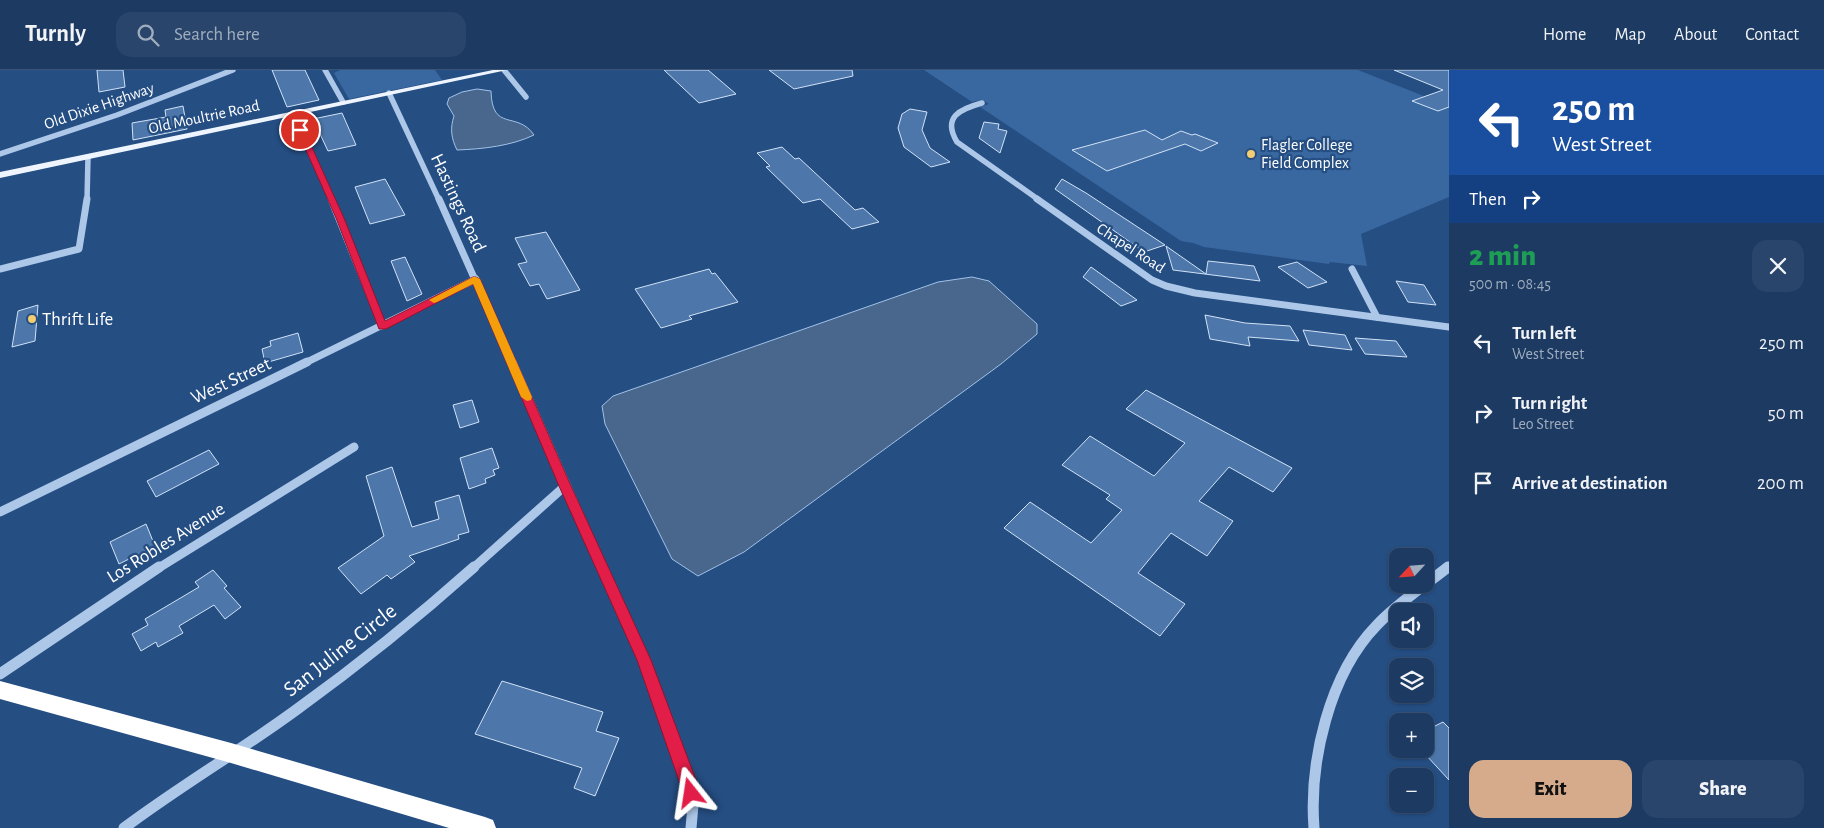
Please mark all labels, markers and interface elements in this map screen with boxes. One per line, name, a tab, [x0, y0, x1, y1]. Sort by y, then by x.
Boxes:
search box	[116, 12, 466, 57]
icon: search	[134, 21, 162, 49]
text: Turnly	[25, 22, 86, 46]
text: Search here	[174, 25, 260, 44]
text: Home	[1543, 26, 1586, 44]
text: Map	[1614, 26, 1646, 44]
text: About	[1674, 26, 1717, 44]
text: Contact	[1745, 26, 1799, 44]
street label: Old Dixie Highway	[42, 80, 157, 133]
icon: left	[1469, 90, 1534, 155]
text: 250 m	[1552, 92, 1635, 127]
street label: Old Moultrie Road	[147, 97, 261, 137]
pin	[279, 109, 321, 151]
icon: arrive	[286, 116, 314, 144]
text: West Street	[1552, 133, 1651, 155]
place label: Flagler College Field Complex	[1261, 137, 1352, 171]
marker: Flagler College Field Complex	[1245, 148, 1257, 160]
street label: Hastings Road	[427, 151, 489, 255]
icon: right	[1517, 185, 1545, 213]
text: Then	[1469, 190, 1507, 209]
street label: Chapel Road	[1094, 220, 1168, 276]
button: close	[1752, 240, 1804, 292]
text: 2 min	[1469, 241, 1536, 271]
text: 500 m · 08:45	[1469, 276, 1551, 292]
place label: Thrift Life	[42, 310, 113, 329]
marker: Thrift Life	[26, 313, 38, 325]
text: Turn left	[1512, 324, 1576, 343]
icon: left	[1469, 329, 1497, 357]
text: 250 m	[1759, 334, 1804, 353]
text: West Street	[1512, 346, 1584, 362]
street label: West Street	[188, 354, 274, 408]
text: Turn right	[1512, 394, 1587, 413]
icon: right	[1469, 399, 1497, 427]
text: 50 m	[1768, 404, 1804, 423]
text: Leo Street	[1512, 416, 1574, 432]
icon: arrive	[1469, 469, 1497, 497]
text: Arrive at destination	[1512, 474, 1668, 493]
text: 200 m	[1757, 474, 1804, 493]
street label: Los Robles Avenue	[104, 499, 228, 587]
north arrow	[1389, 548, 1434, 592]
map controls	[1389, 548, 1434, 813]
street label: San Juline Circle	[279, 599, 401, 701]
button: sound	[1389, 603, 1434, 648]
button: layers	[1389, 658, 1434, 703]
button: +	[1389, 713, 1434, 758]
button: Exit	[1469, 760, 1632, 818]
button: Share	[1642, 760, 1804, 818]
position arrow	[664, 766, 716, 818]
button: −	[1389, 768, 1434, 813]

